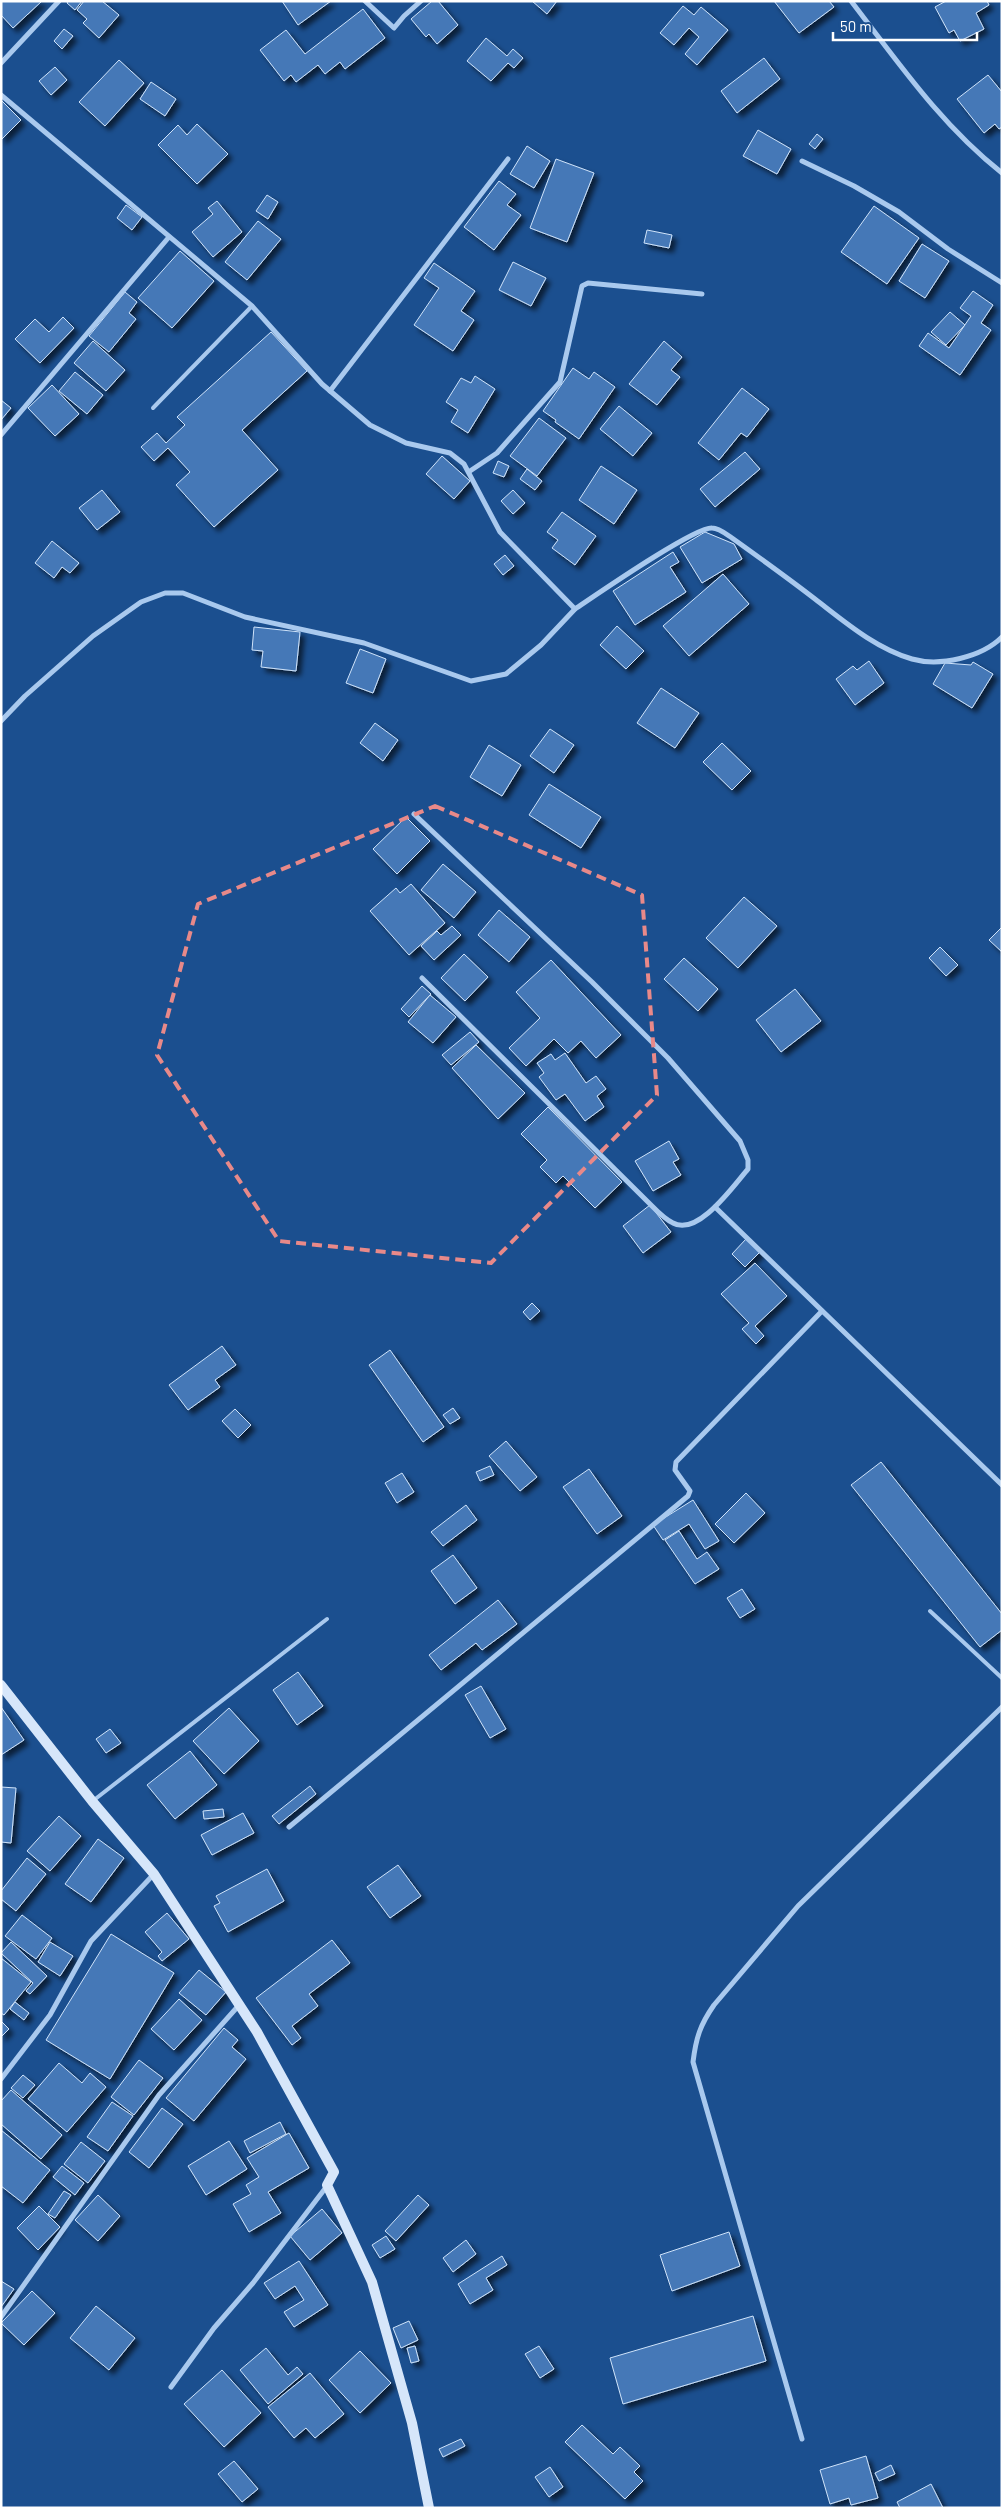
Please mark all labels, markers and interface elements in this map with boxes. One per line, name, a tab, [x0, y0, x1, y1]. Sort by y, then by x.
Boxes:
scale bar	[833, 10, 977, 42]
text: 50 m	[840, 17, 872, 35]

